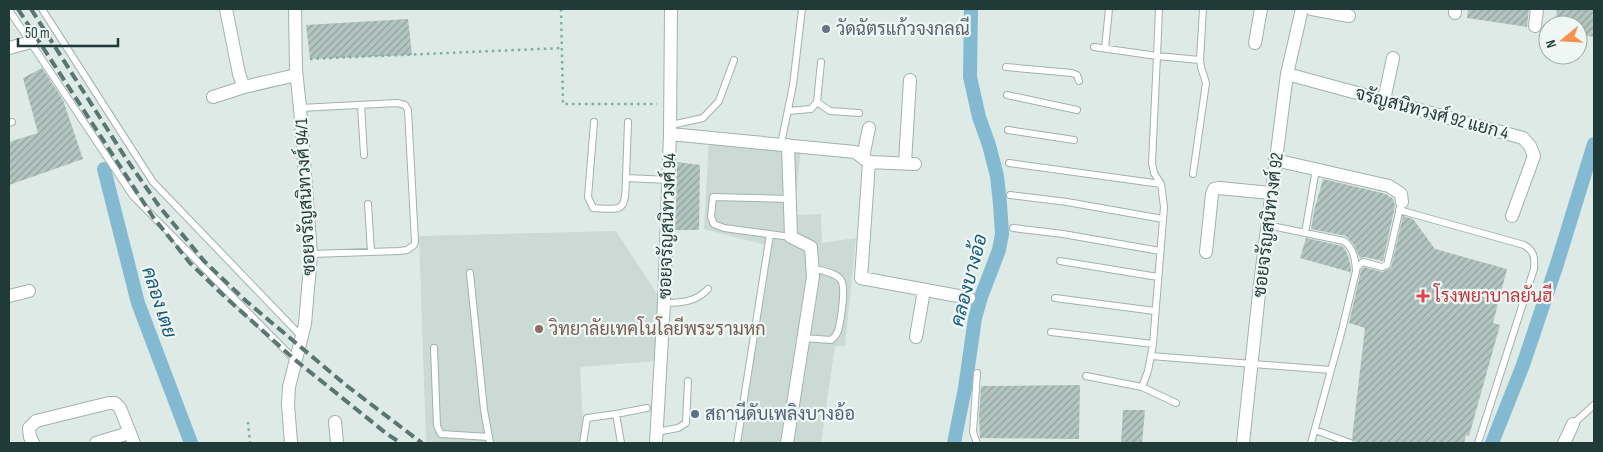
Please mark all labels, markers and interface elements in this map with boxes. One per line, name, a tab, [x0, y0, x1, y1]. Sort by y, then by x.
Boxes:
scale bar	[18, 15, 118, 47]
north arrow	[1538, 15, 1588, 65]
place label: วัดฉัตรแก้วจงกลณี	[836, 16, 970, 40]
marker: วัดฉัตรแก้วจงกลณี	[820, 23, 832, 35]
text: 50 m	[25, 24, 50, 43]
text: N	[1542, 38, 1560, 50]
street label: จรัญสนิทวงศ์ 92 แยก 4	[1353, 80, 1512, 144]
street label: ซอยจรัญสนิทวงศ์ 94/1	[288, 117, 320, 276]
street label: ซอยจรัญสนิทวงศ์ 92	[1246, 151, 1288, 299]
street label: ซอยจรัญสนิทวงศ์ 94	[651, 152, 681, 299]
water label: คลองบางอ้อ	[945, 231, 993, 329]
water label: คลอง เตย	[136, 264, 181, 341]
place label: โรงพยาบาลยันฮี	[1433, 283, 1552, 307]
marker: โรงพยาบาลยันฮี	[1416, 289, 1430, 303]
place label: วิทยาลัยเทคโนโลยีพระรามหก	[548, 316, 766, 340]
marker: วิทยาลัยเทคโนโลยีพระรามหก	[533, 323, 545, 335]
place label: สถานีดับเพลิงบางอ้อ	[705, 401, 855, 425]
marker: สถานีดับเพลิงบางอ้อ	[689, 408, 701, 420]

